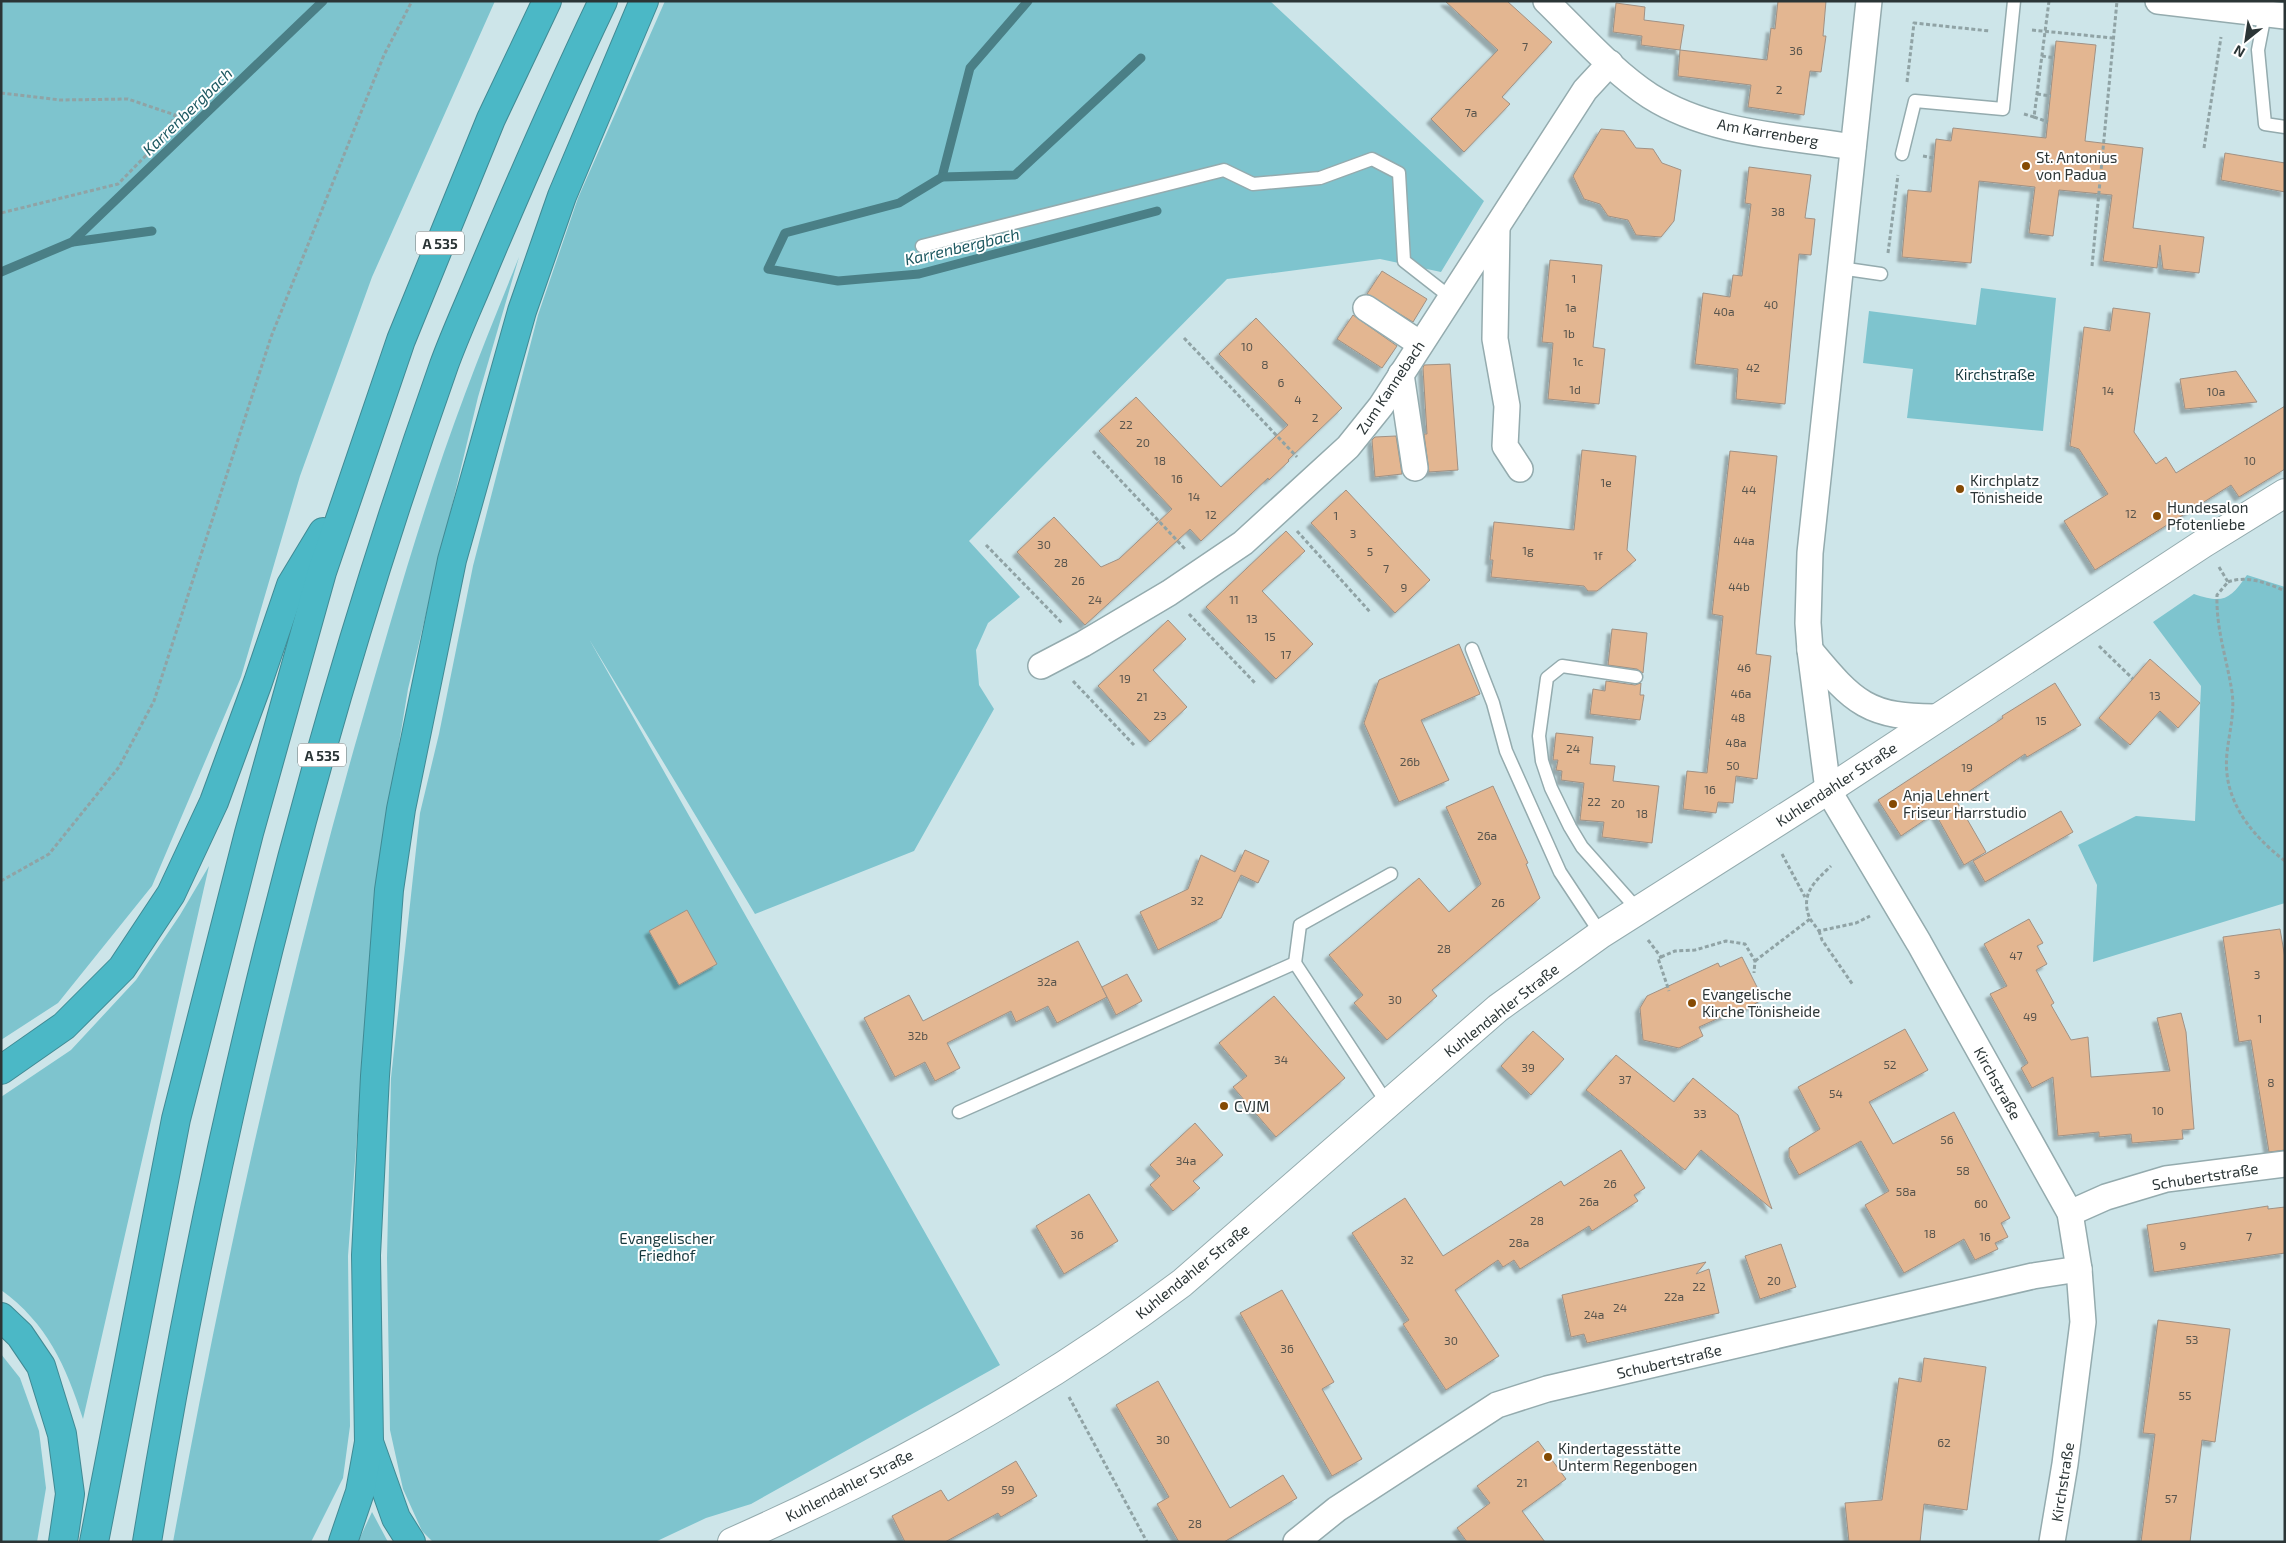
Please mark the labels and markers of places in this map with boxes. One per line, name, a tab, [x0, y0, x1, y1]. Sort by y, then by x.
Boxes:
place label: St. Antonius von Padua	[2036, 148, 2117, 183]
marker: St. Antonius von Padua	[2020, 160, 2032, 172]
place label: Kirchplatz Tönisheide	[1970, 471, 2043, 506]
marker: Kirchplatz Tönisheide	[1954, 483, 1966, 495]
place label: Hundesalon Pfotenliebe	[2167, 498, 2248, 533]
marker: Hundesalon Pfotenliebe	[2151, 510, 2163, 522]
place label: Anja Lehnert Friseur Harrstudio	[1903, 786, 2027, 821]
marker: Anja Lehnert Friseur Harrstudio	[1887, 798, 1899, 810]
place label: Evangelische Kirche Tönisheide	[1702, 985, 1820, 1020]
marker: Evangelische Kirche Tönisheide	[1686, 997, 1698, 1009]
place label: CVJM	[1234, 1097, 1269, 1115]
marker: CVJM	[1218, 1100, 1230, 1112]
place label: Kindertagesstätte Unterm Regenbogen	[1558, 1439, 1697, 1474]
marker: Kindertagesstätte Unterm Regenbogen	[1542, 1451, 1554, 1463]

